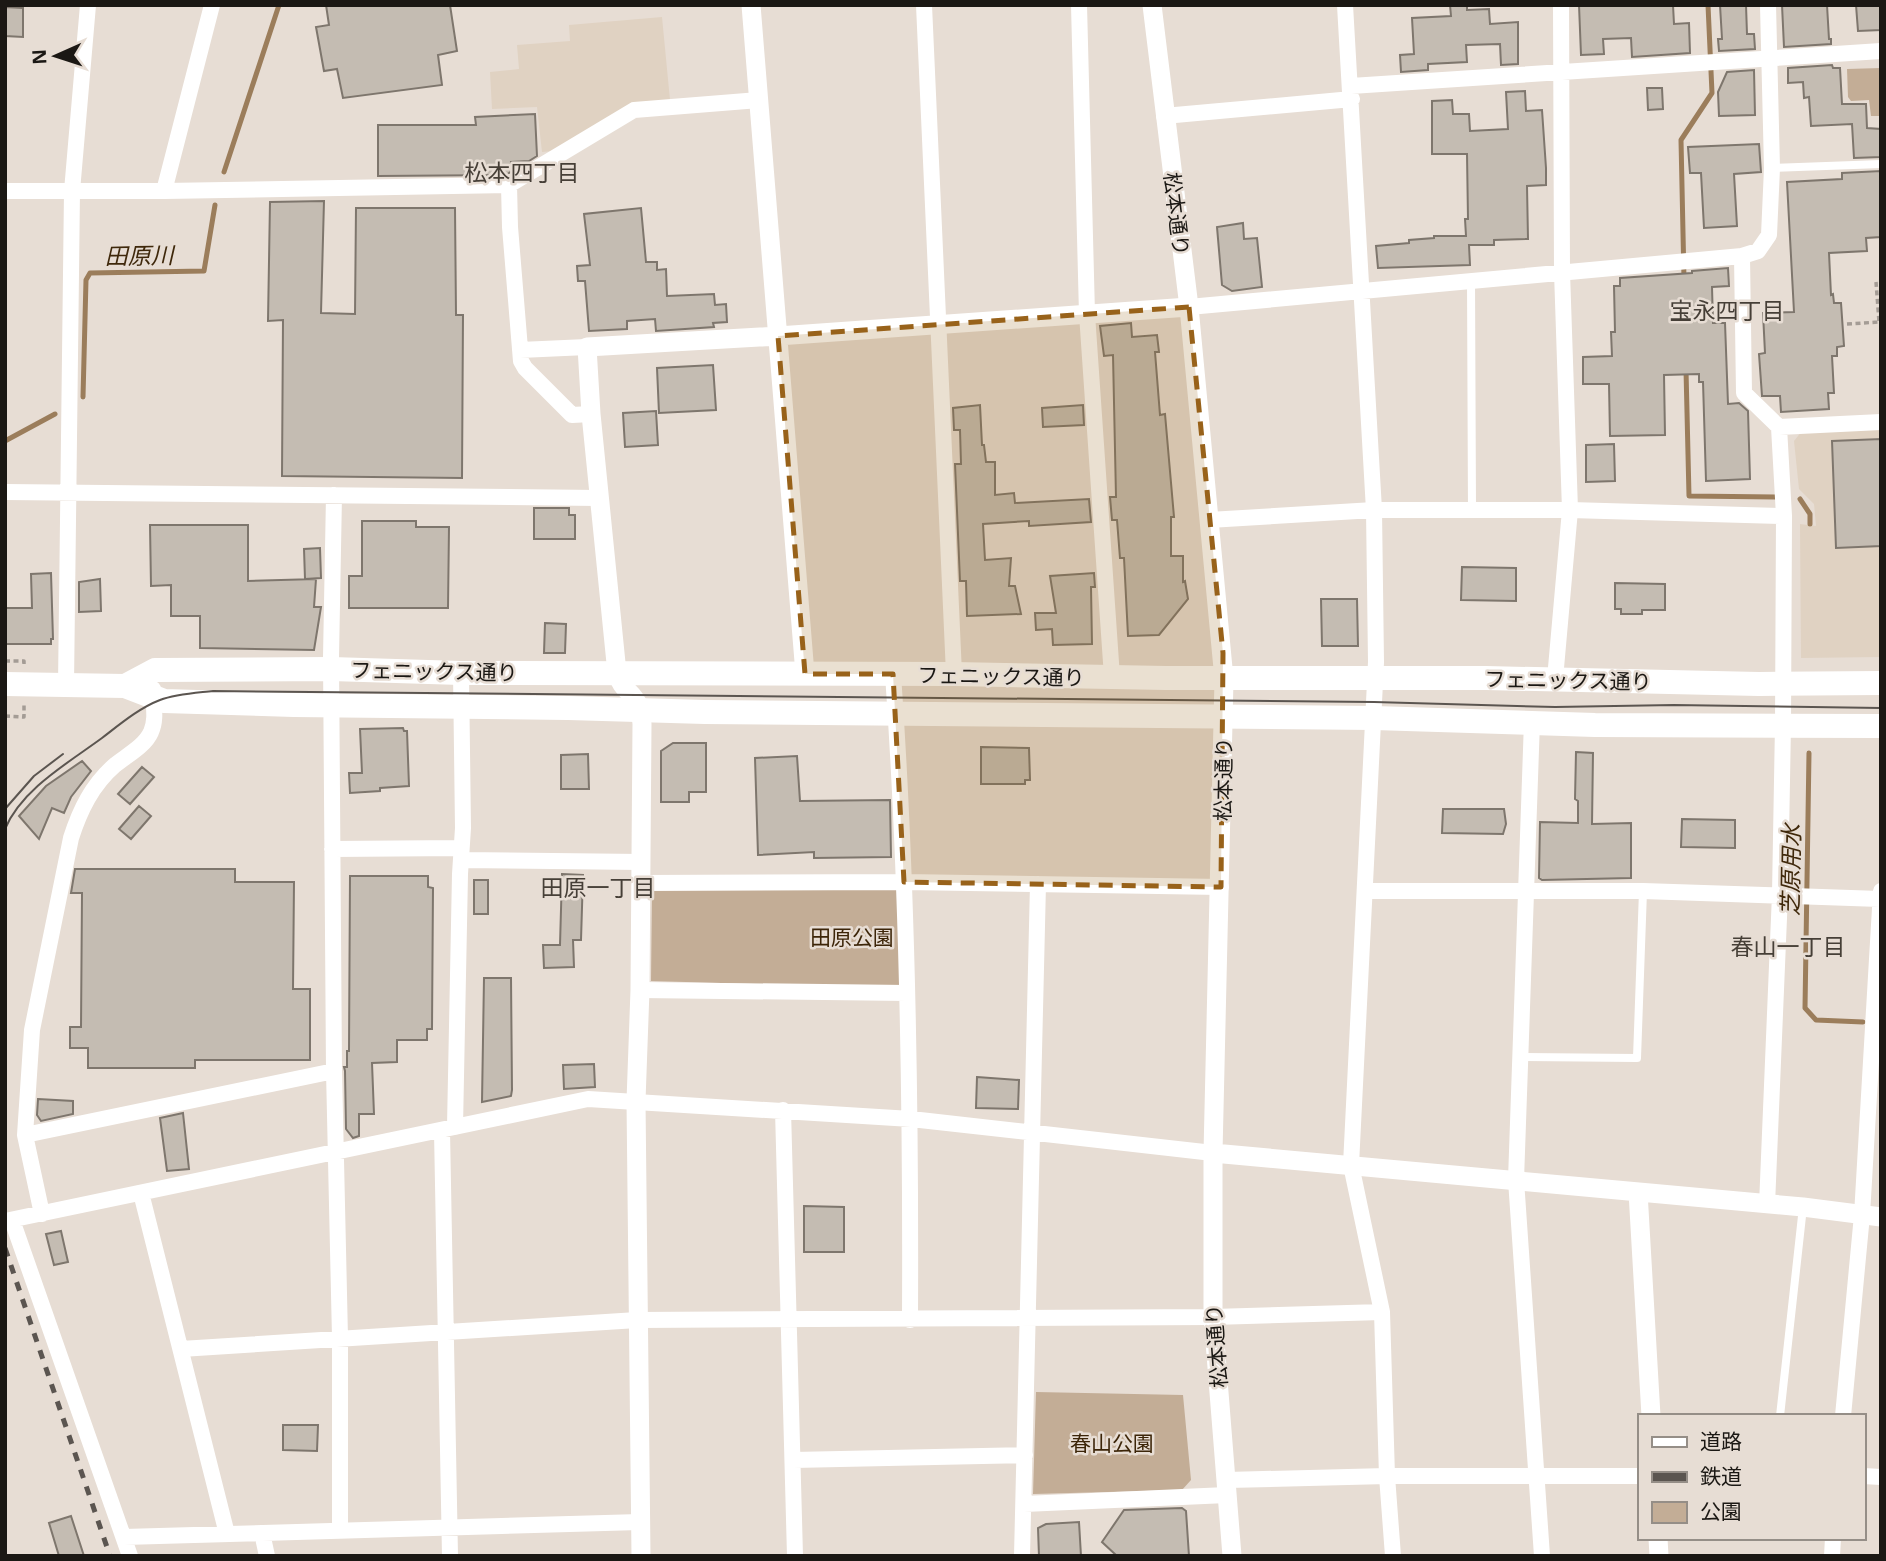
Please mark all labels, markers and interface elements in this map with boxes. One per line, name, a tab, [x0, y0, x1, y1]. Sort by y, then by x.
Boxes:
north arrow	[21, 21, 91, 91]
text: N	[26, 48, 52, 65]
district label: 松本四丁目	[465, 156, 580, 188]
street label: 松本通り	[1158, 171, 1196, 257]
water label: 田原川	[104, 238, 177, 272]
district label: 宝永四丁目	[1670, 294, 1785, 326]
street label: フェニックス通り	[350, 656, 518, 686]
street label: フェニックス通り	[917, 661, 1085, 691]
street label: フェニックス通り	[1484, 665, 1652, 695]
street label: 松本通り	[1208, 737, 1238, 821]
water label: 芝原用水	[1773, 821, 1807, 916]
district label: 田原一丁目	[541, 871, 656, 903]
park label: 田原公園	[810, 923, 894, 951]
district label: 春山一丁目	[1731, 930, 1846, 962]
street label: 松本通り	[1199, 1303, 1233, 1389]
legend	[1638, 1414, 1865, 1540]
text: 道路	[1700, 1427, 1742, 1455]
park label: 春山公園	[1070, 1429, 1154, 1457]
text: 鉄道	[1700, 1462, 1742, 1490]
text: 公園	[1700, 1497, 1742, 1525]

